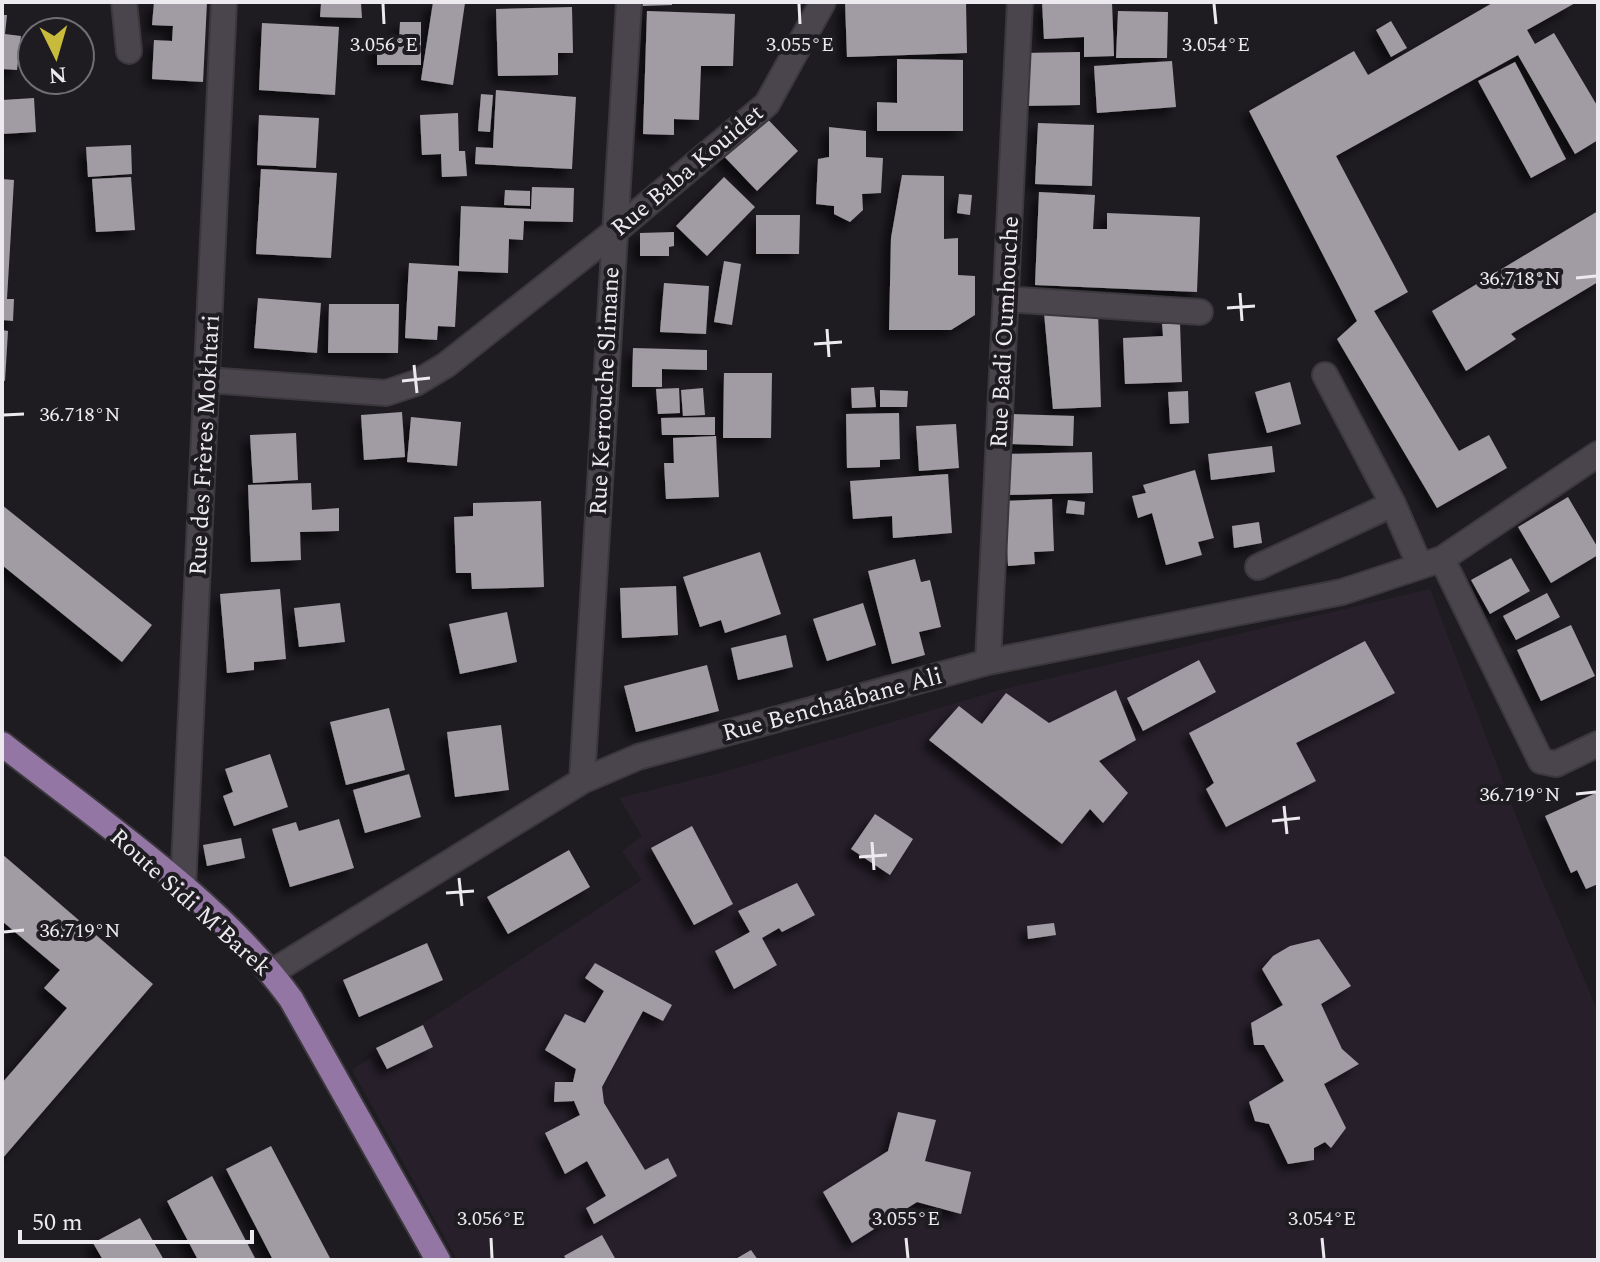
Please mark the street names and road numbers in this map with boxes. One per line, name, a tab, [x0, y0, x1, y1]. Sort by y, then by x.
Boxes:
street label: Rue Baba Kouidet	[603, 96, 772, 246]
street label: Rue Badi Oumhouche	[981, 215, 1029, 449]
street label: Rue Kerrouche Slimane	[581, 266, 629, 516]
street label: Rue des Frères Mokhtari	[180, 314, 230, 577]
street label: Rue Benchaâbane Ali	[718, 658, 946, 752]
street label: Route Sidi M'Barek	[101, 820, 279, 985]

